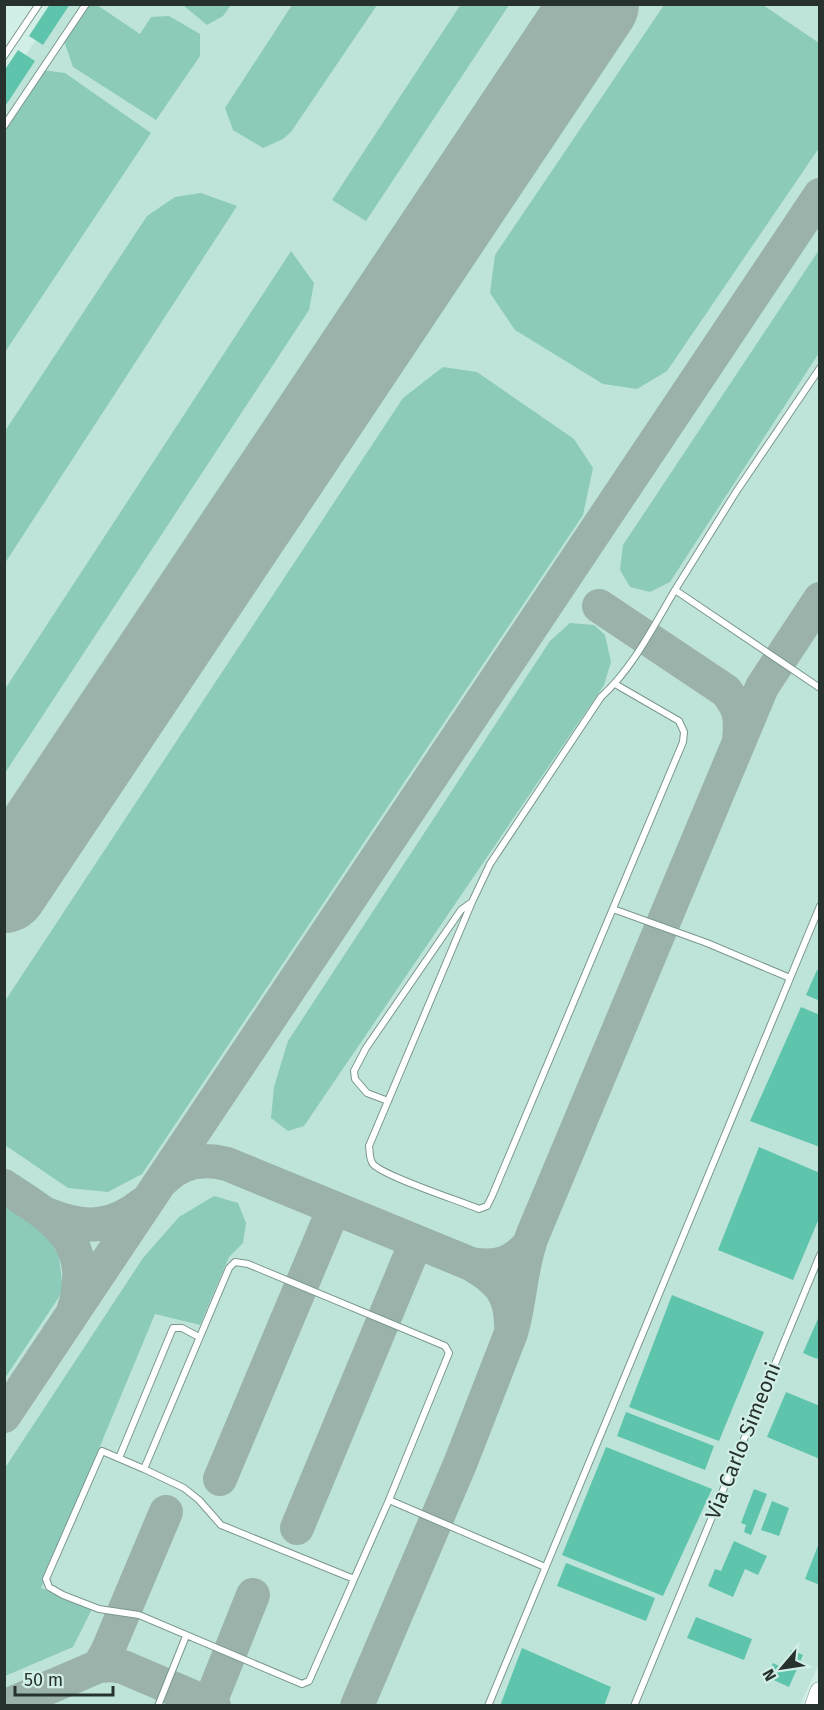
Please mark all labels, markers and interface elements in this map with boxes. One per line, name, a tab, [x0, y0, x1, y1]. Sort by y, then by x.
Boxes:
street label: Via Carlo Simeoni	[700, 1359, 786, 1523]
north arrow	[752, 1638, 812, 1698]
scale bar	[15, 1659, 112, 1697]
text: N	[758, 1666, 780, 1684]
text: 50 m	[24, 1669, 63, 1691]

